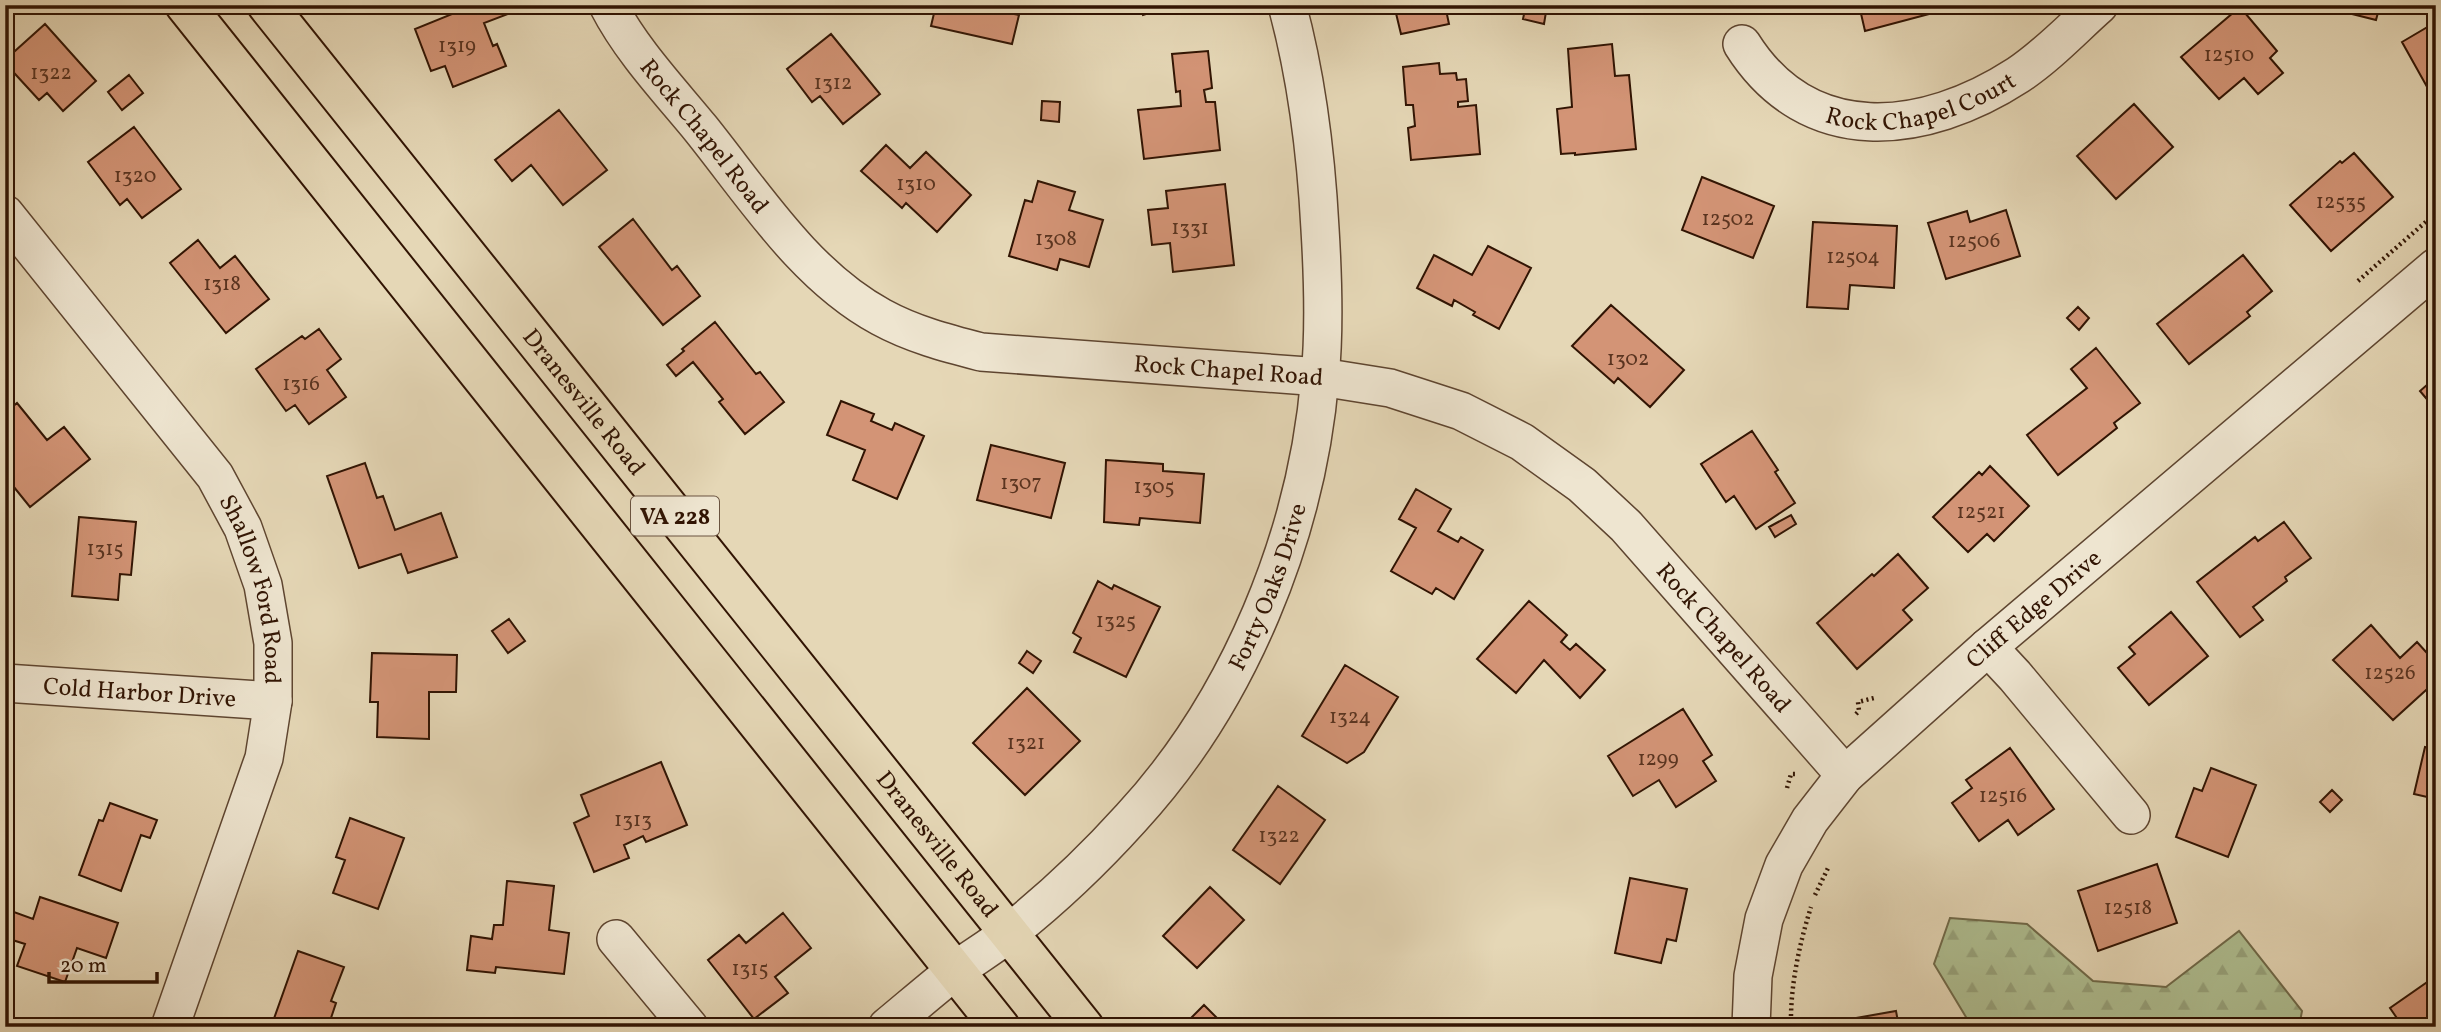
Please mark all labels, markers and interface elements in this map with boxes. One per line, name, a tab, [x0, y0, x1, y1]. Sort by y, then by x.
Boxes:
house number: 1319	[438, 32, 476, 61]
house number: 12510	[2204, 41, 2254, 70]
street label: Rock Chapel Road	[630, 52, 776, 222]
house number: 1322	[30, 59, 72, 88]
street label: Rock Chapel Court	[1821, 65, 2023, 141]
house number: 1312	[814, 69, 852, 98]
house number: 1320	[114, 162, 156, 191]
house number: 1310	[896, 170, 936, 199]
house number: 12535	[2316, 188, 2366, 217]
house number: 12502	[1701, 205, 1755, 234]
house number: 1331	[1171, 214, 1209, 243]
house number: 1308	[1035, 225, 1077, 254]
house number: 12506	[1948, 227, 2000, 256]
house number: 12504	[1826, 243, 1880, 272]
house number: 1318	[203, 270, 241, 299]
street label: Dranesville Road	[513, 322, 652, 484]
house number: 1302	[1607, 345, 1649, 374]
street label: Rock Chapel Road	[1132, 348, 1324, 396]
house number: 1316	[282, 370, 320, 399]
house number: 1307	[1000, 469, 1042, 498]
house number: 1305	[1133, 473, 1175, 502]
street label: Shallow Ford Road	[209, 489, 288, 684]
road number: VA 228	[631, 496, 719, 536]
house number: 12521	[1957, 498, 2005, 527]
street label: Forty Oaks Drive	[1222, 500, 1317, 677]
house number: 1315	[86, 535, 124, 564]
street label: Cliff Edge Drive	[1960, 543, 2110, 678]
street label: Rock Chapel Road	[1647, 556, 1798, 721]
house number: 1325	[1096, 607, 1136, 636]
house number: 12526	[2364, 659, 2416, 688]
street label: Cold Harbor Drive	[42, 671, 237, 717]
house number: 1324	[1329, 703, 1371, 732]
house number: 1321	[1007, 729, 1045, 758]
house number: 1299	[1637, 745, 1679, 774]
street label: Dranesville Road	[867, 764, 1005, 926]
house number: 12516	[1979, 782, 2027, 811]
house number: 1313	[614, 806, 652, 835]
house number: 1322	[1258, 822, 1300, 851]
house number: 12518	[2104, 894, 2152, 923]
scale bar	[49, 941, 158, 985]
text: 20 m	[60, 952, 106, 981]
house number: 1315	[731, 955, 769, 984]

